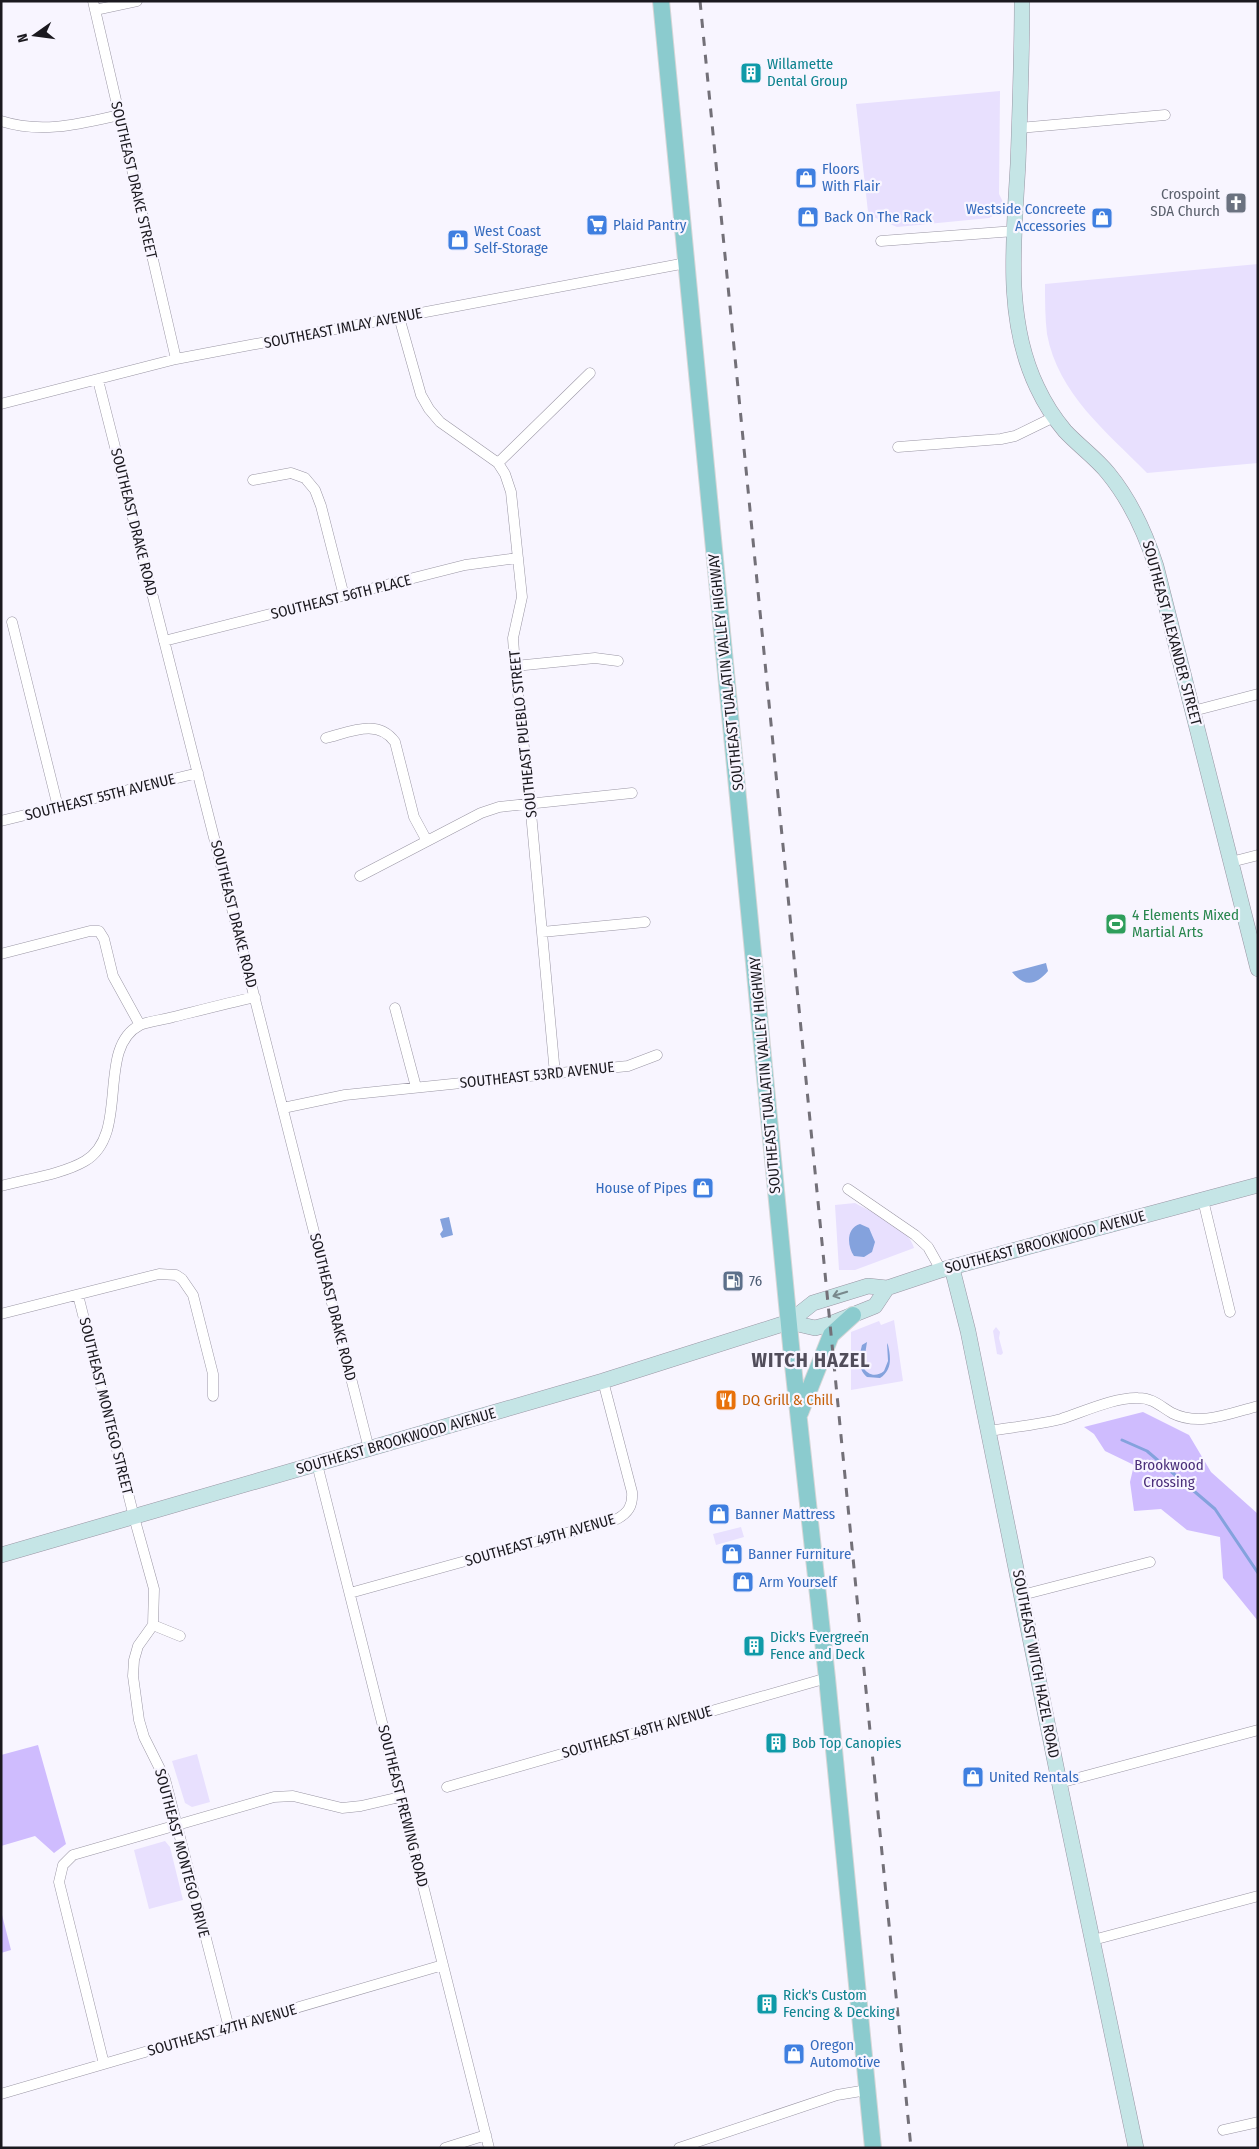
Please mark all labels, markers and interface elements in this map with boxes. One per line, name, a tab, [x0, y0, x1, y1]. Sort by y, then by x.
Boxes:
north arrow	[10, 10, 60, 60]
text: N	[14, 32, 32, 44]
place label: Willamette Dental Group	[767, 55, 848, 90]
building icon: Willamette Dental Group	[739, 61, 763, 85]
street label: SOUTHEAST DRAKE STREET	[107, 100, 161, 260]
place label: Floors With Flair	[822, 160, 881, 195]
shop icon: Floors With Flair	[794, 166, 818, 190]
place label: Crospoint SDA Church	[1150, 185, 1220, 220]
church icon: Crospoint SDA Church	[1224, 191, 1248, 215]
place label: Westside Concreete Accessories	[966, 200, 1086, 235]
shop icon: Back On The Rack	[796, 205, 820, 229]
shop icon: Westside Concreete Accessories	[1090, 206, 1114, 230]
place label: Back On The Rack	[824, 208, 932, 226]
supermarket icon: Plaid Pantry	[585, 213, 609, 237]
place label: Plaid Pantry	[613, 216, 687, 234]
place label: West Coast Self-Storage	[474, 222, 548, 257]
shop icon: West Coast Self-Storage	[446, 228, 470, 252]
street label: SOUTHEAST IMLAY AVENUE	[262, 304, 424, 352]
street label: SOUTHEAST DRAKE ROAD	[107, 446, 161, 598]
street label: SOUTHEAST ALEXANDER STREET	[1139, 539, 1205, 728]
street label: SOUTHEAST TUALATIN VALLEY HIGHWAY	[705, 552, 747, 791]
street label: SOUTHEAST 56TH PLACE	[269, 571, 413, 623]
street label: SOUTHEAST PUEBLO STREET	[505, 649, 541, 819]
street label: SOUTHEAST 55TH AVENUE	[23, 770, 177, 824]
street label: SOUTHEAST DRAKE ROAD	[207, 838, 261, 990]
place label: 4 Elements Mixed Martial Arts	[1132, 906, 1239, 941]
sports icon: 4 Elements Mixed Martial Arts	[1104, 912, 1128, 936]
street label: SOUTHEAST TUALATIN VALLEY HIGHWAY	[746, 955, 784, 1194]
street label: SOUTHEAST 53RD AVENUE	[459, 1058, 615, 1092]
shop icon: House of Pipes	[691, 1176, 715, 1200]
place label: House of Pipes	[595, 1179, 687, 1197]
street label: SOUTHEAST BROOKWOOD AVENUE	[943, 1207, 1147, 1277]
street label: SOUTHEAST DRAKE ROAD	[306, 1231, 360, 1383]
fuel station icon: 76	[721, 1269, 745, 1293]
place label: 76	[749, 1272, 762, 1290]
one-way arrow	[832, 1290, 848, 1300]
street label: SOUTHEAST MONTEGO STREET	[75, 1316, 137, 1496]
district label: WITCH HAZEL	[751, 1348, 871, 1372]
restaurant icon: DQ Grill & Chill	[714, 1388, 738, 1412]
place label: DQ Grill & Chill	[742, 1391, 833, 1409]
street label: SOUTHEAST BROOKWOOD AVENUE	[294, 1404, 498, 1478]
park label: Brookwood Crossing	[1134, 1456, 1204, 1491]
shop icon: Banner Mattress	[707, 1502, 731, 1526]
place label: Banner Mattress	[735, 1505, 835, 1523]
street label: SOUTHEAST 49TH AVENUE	[463, 1510, 617, 1570]
shop icon: Banner Furniture	[720, 1542, 744, 1566]
place label: Banner Furniture	[748, 1545, 851, 1563]
street label: SOUTHEAST WITCH HAZEL ROAD	[1009, 1568, 1063, 1760]
shop icon: Arm Yourself	[731, 1570, 755, 1594]
place label: Arm Yourself	[759, 1573, 838, 1591]
place label: Dick's Evergreen Fence and Deck	[770, 1628, 869, 1663]
building icon: Dick's Evergreen Fence and Deck	[742, 1634, 766, 1658]
street label: SOUTHEAST 48TH AVENUE	[560, 1702, 714, 1762]
street label: SOUTHEAST FREWING ROAD	[374, 1723, 432, 1889]
building icon: Bob Top Canopies	[764, 1731, 788, 1755]
place label: Bob Top Canopies	[792, 1734, 901, 1752]
shop icon: United Rentals	[961, 1765, 985, 1789]
street label: SOUTHEAST MONTEGO DRIVE	[151, 1767, 213, 1939]
place label: United Rentals	[989, 1768, 1079, 1786]
place label: Rick's Custom Fencing & Decking	[783, 1986, 895, 2021]
building icon: Rick's Custom Fencing & Decking	[755, 1992, 779, 2016]
street label: SOUTHEAST 47TH AVENUE	[145, 2000, 299, 2060]
place label: Oregon Automotive	[810, 2036, 880, 2071]
shop icon: Oregon Automotive	[782, 2042, 806, 2066]

